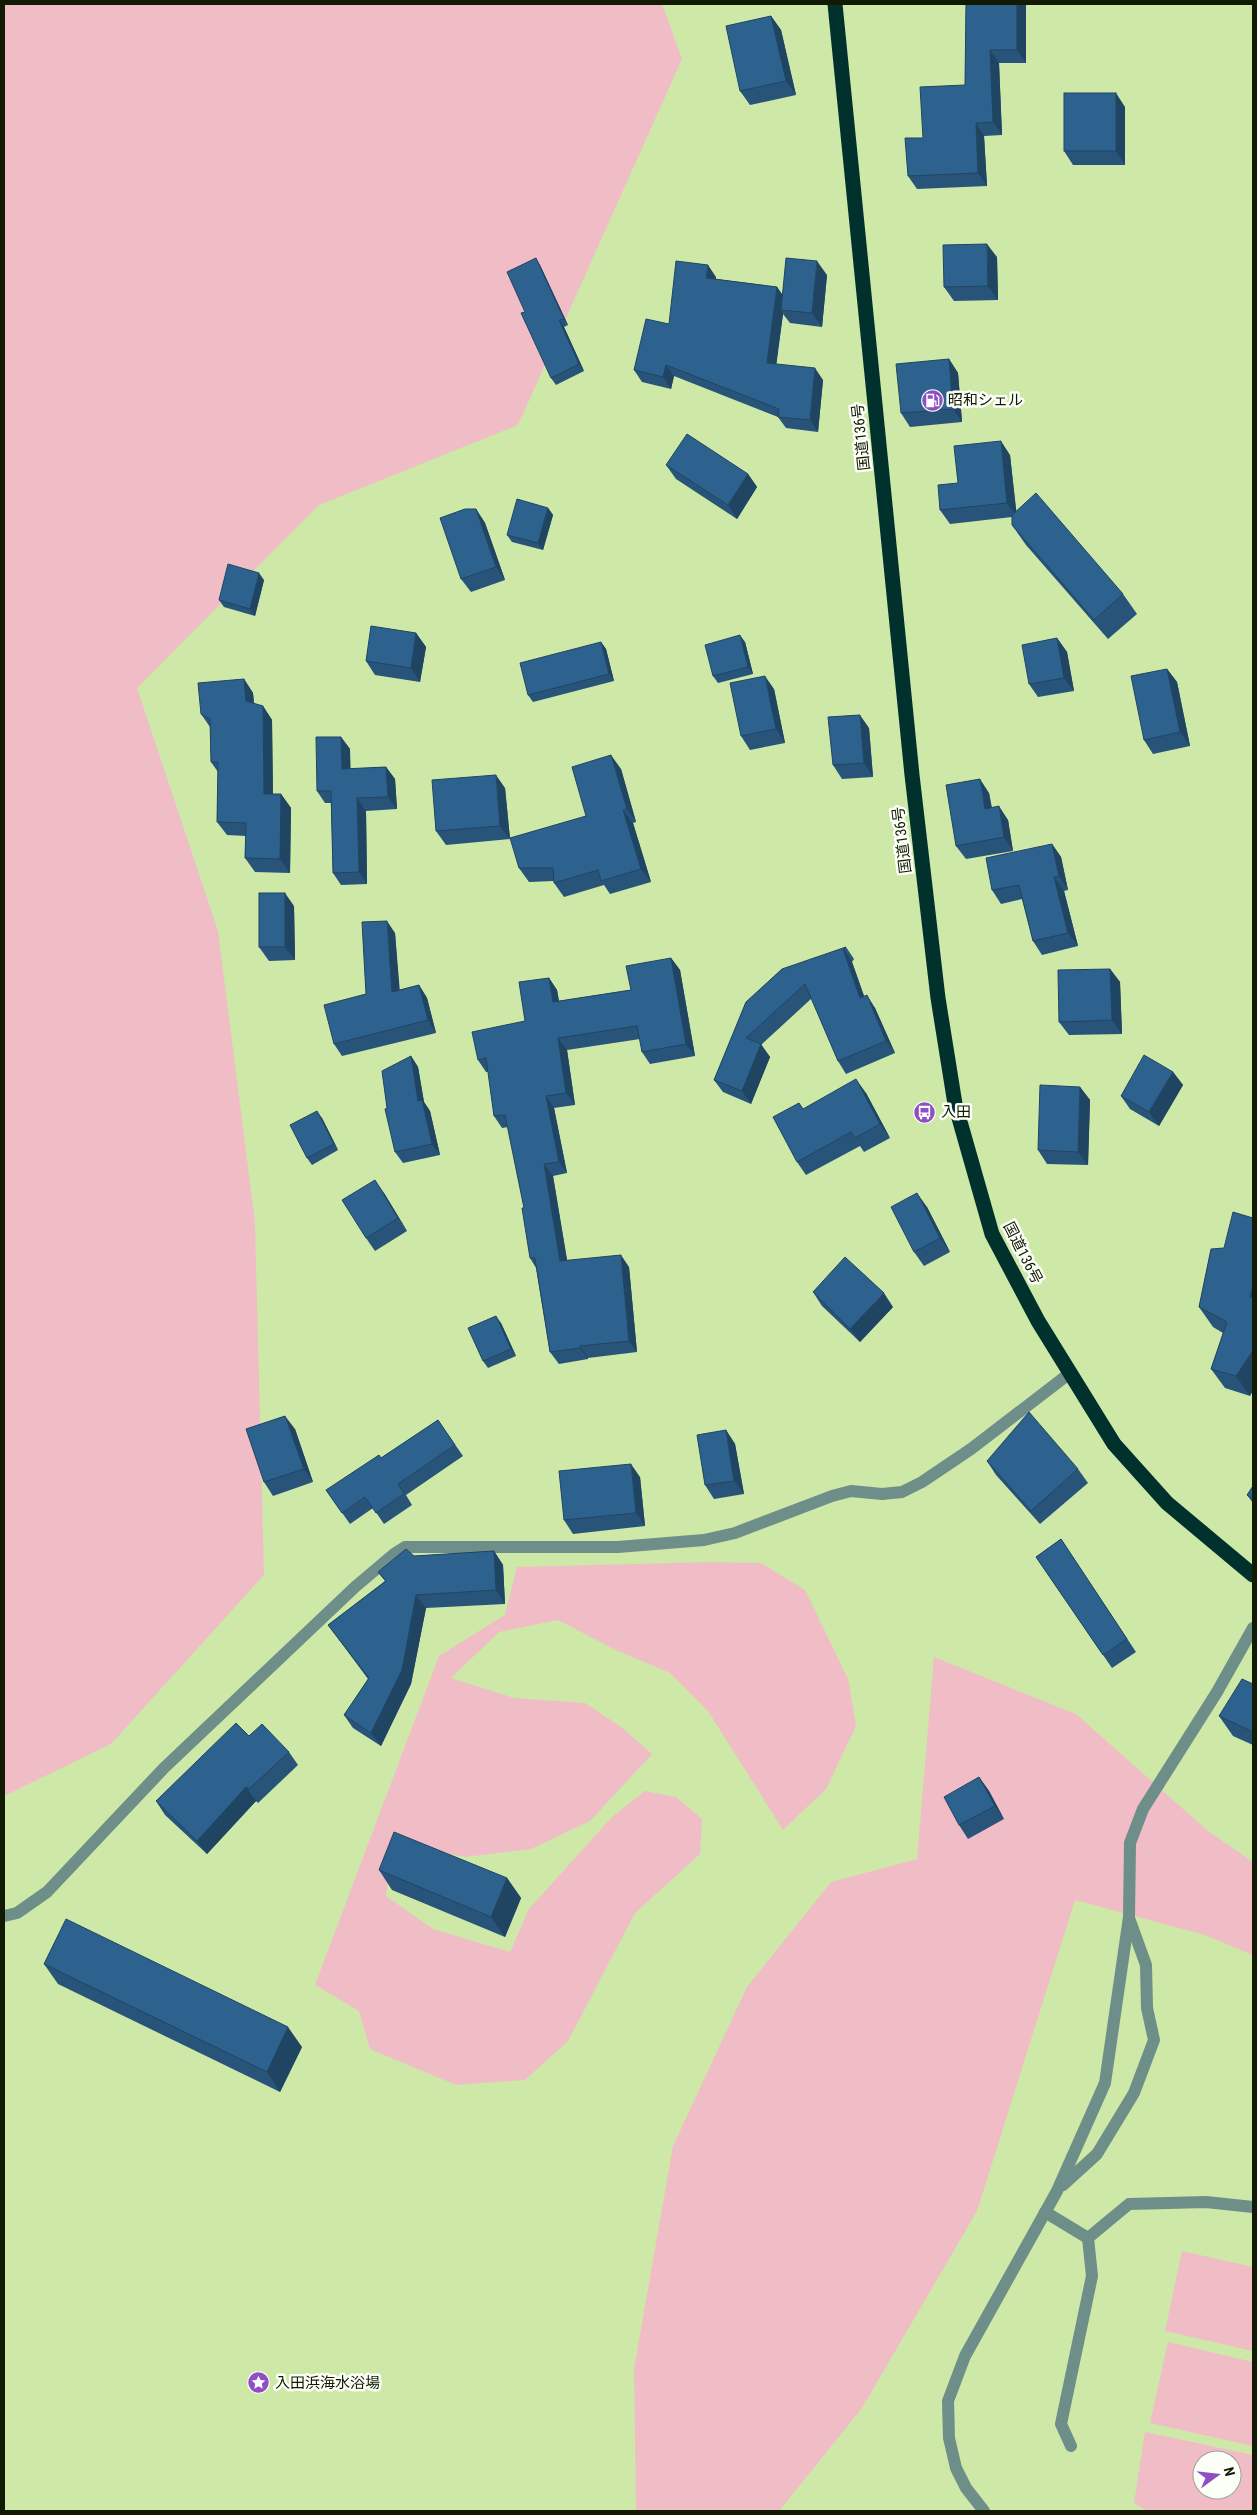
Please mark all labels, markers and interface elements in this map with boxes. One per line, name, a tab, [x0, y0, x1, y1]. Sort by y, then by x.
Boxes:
fuel station icon: 昭和シェル	[920, 388, 944, 412]
place label: 昭和シェル	[948, 391, 1023, 409]
street label: 国道136号	[849, 403, 873, 471]
street label: 国道136号	[889, 806, 915, 874]
bus stop icon: 入田	[913, 1100, 937, 1124]
place label: 入田	[941, 1103, 971, 1121]
street label: 国道136号	[1000, 1219, 1046, 1287]
place icon: 入田浜海水浴場	[247, 2371, 271, 2395]
place label: 入田浜海水浴場	[275, 2374, 380, 2392]
north arrow	[1192, 2450, 1242, 2500]
text: N	[1221, 2465, 1238, 2478]

